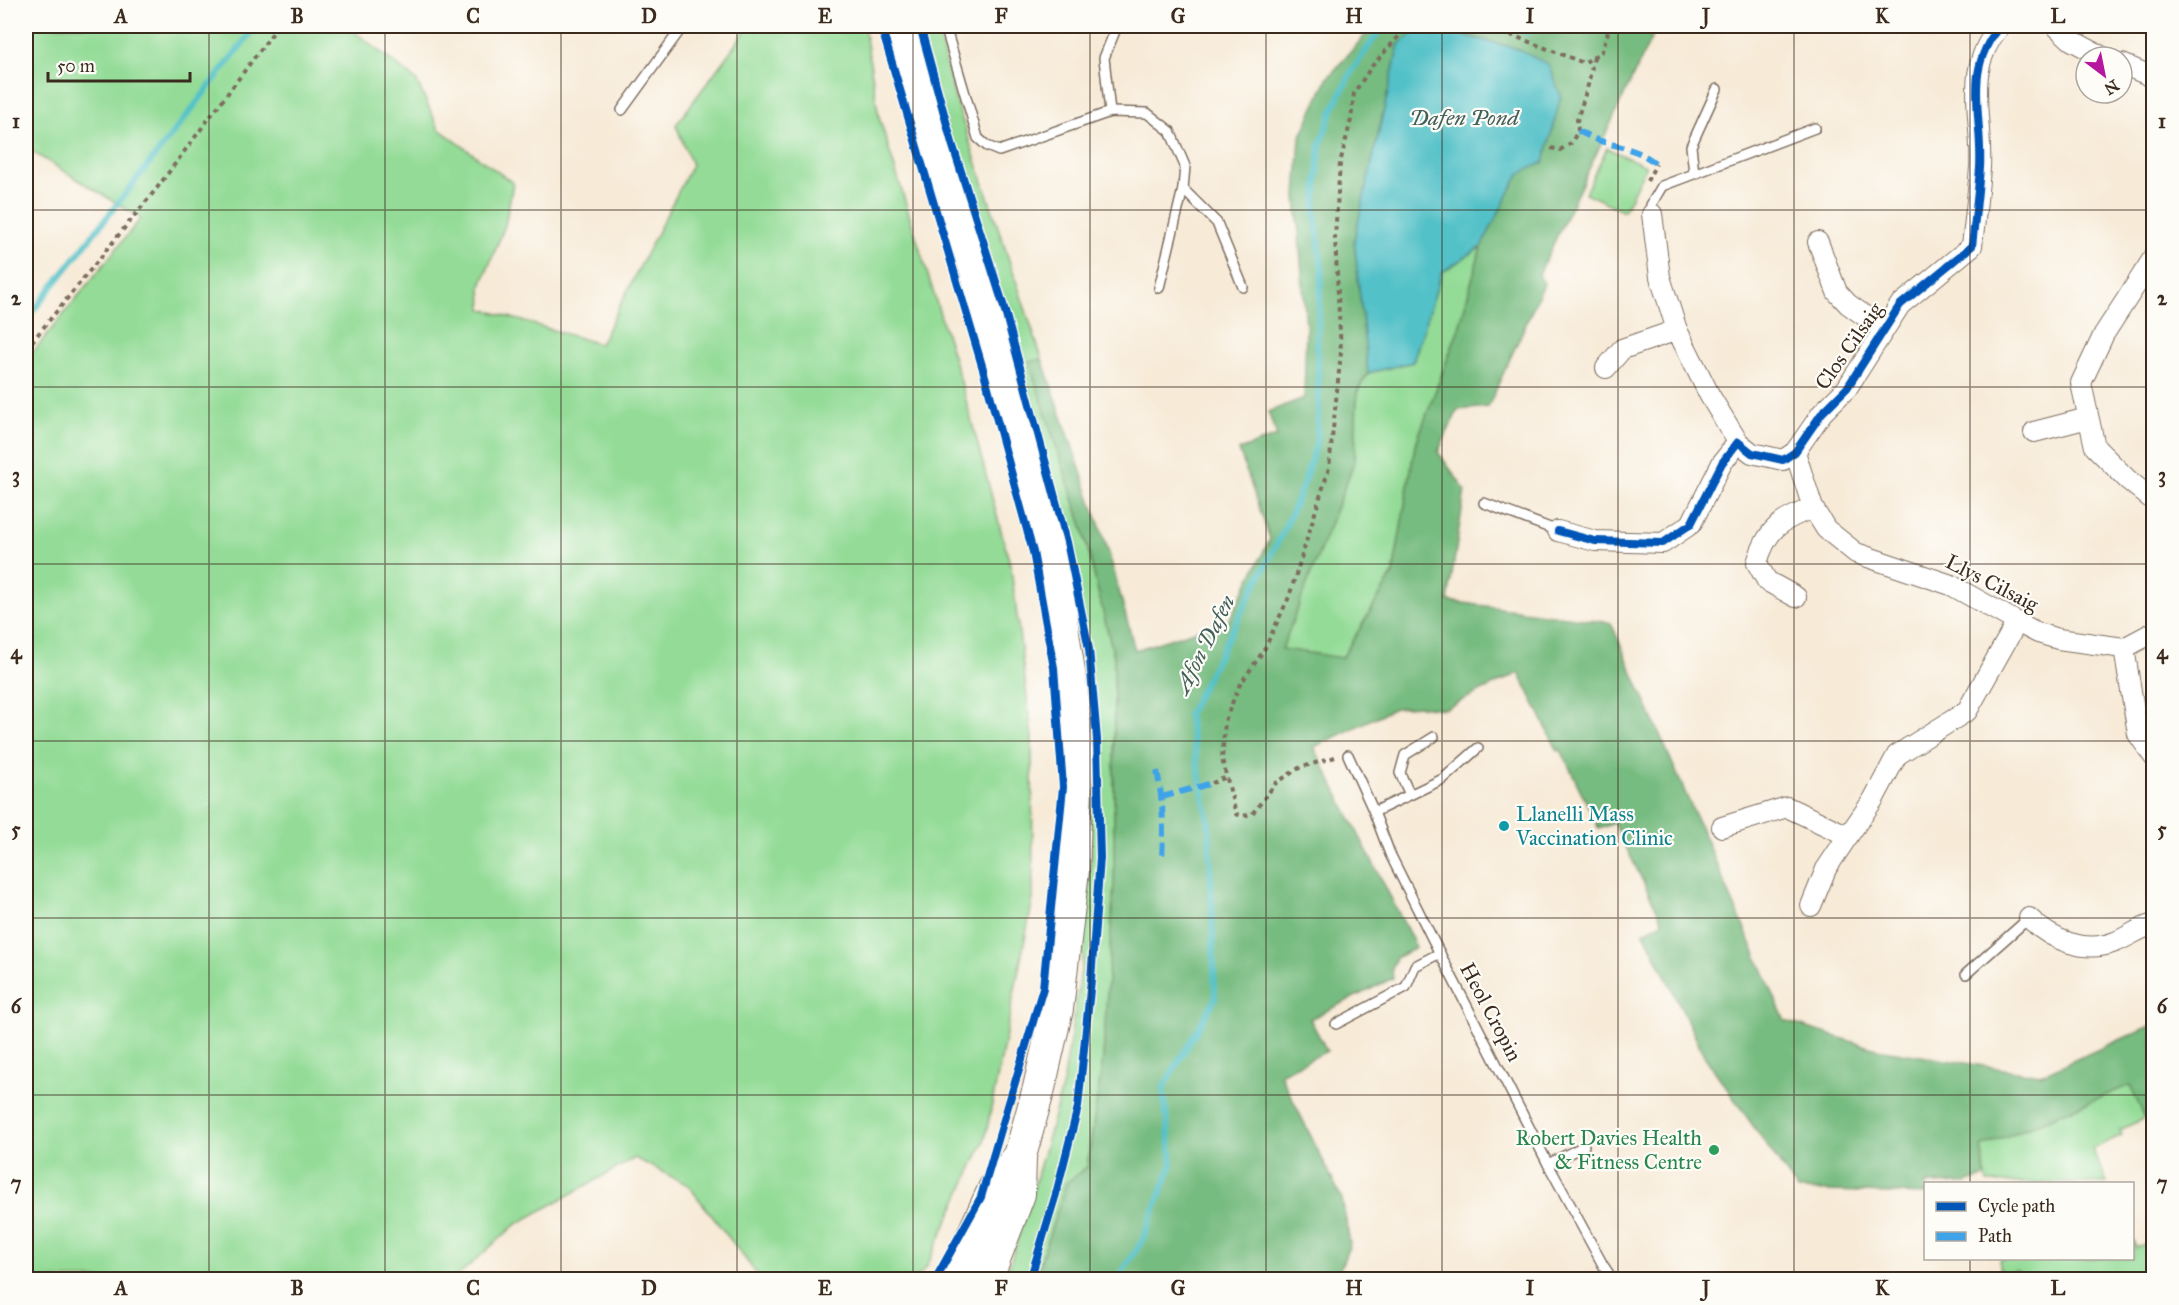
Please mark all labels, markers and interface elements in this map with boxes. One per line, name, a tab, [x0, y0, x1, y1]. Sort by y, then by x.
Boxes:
text: A	[112, 4, 128, 28]
text: B	[290, 4, 304, 28]
text: C	[466, 4, 480, 28]
text: D	[641, 4, 657, 28]
text: E	[818, 4, 833, 28]
text: F	[994, 4, 1008, 28]
text: G	[1171, 4, 1186, 28]
text: H	[1345, 4, 1363, 28]
text: I	[1526, 4, 1535, 28]
text: J	[1699, 4, 1711, 30]
text: K	[1875, 4, 1890, 28]
text: L	[2051, 4, 2066, 28]
scale bar	[48, 45, 190, 83]
north arrow	[2074, 45, 2134, 105]
text: 50 m	[57, 55, 95, 77]
text: N	[2101, 76, 2122, 99]
water label: Dafen Pond	[1409, 104, 1520, 131]
text: 1	[12, 109, 20, 133]
text: 1	[2158, 109, 2166, 133]
text: 2	[11, 286, 22, 310]
text: 2	[2157, 286, 2168, 310]
street label: Clos Cilsaig	[1809, 297, 1889, 395]
text: 3	[12, 463, 20, 488]
text: 3	[2158, 463, 2166, 488]
street label: Llys Cilsaig	[1941, 549, 2043, 618]
water label: Afon Dafen	[1167, 590, 1241, 700]
text: 4	[10, 640, 22, 665]
text: 4	[2156, 640, 2168, 665]
place label: Llanelli Mass Vaccination Clinic	[1515, 801, 1673, 851]
text: 5	[11, 817, 21, 841]
text: 5	[2157, 817, 2167, 841]
marker: Llanelli Mass Vaccination Clinic	[1497, 819, 1511, 833]
street label: Heol Cropin	[1454, 958, 1528, 1066]
text: 6	[11, 994, 23, 1018]
text: 6	[2157, 994, 2169, 1018]
place label: Robert Davies Health & Fitness Centre	[1516, 1125, 1702, 1175]
marker: Robert Davies Health & Fitness Centre	[1707, 1143, 1721, 1157]
text: 7	[11, 1171, 22, 1195]
text: 7	[2157, 1171, 2168, 1195]
legend	[1924, 1182, 2134, 1260]
text: Cycle path	[1978, 1195, 2055, 1217]
text: Path	[1978, 1225, 2012, 1247]
text: A	[112, 1276, 128, 1300]
text: B	[290, 1276, 304, 1300]
text: C	[466, 1276, 480, 1300]
text: D	[641, 1276, 657, 1300]
text: E	[818, 1276, 833, 1300]
text: F	[994, 1276, 1008, 1300]
text: G	[1171, 1276, 1186, 1300]
text: H	[1345, 1276, 1363, 1300]
text: I	[1526, 1276, 1535, 1300]
text: J	[1699, 1276, 1711, 1302]
text: K	[1875, 1276, 1890, 1300]
text: L	[2051, 1276, 2066, 1300]

